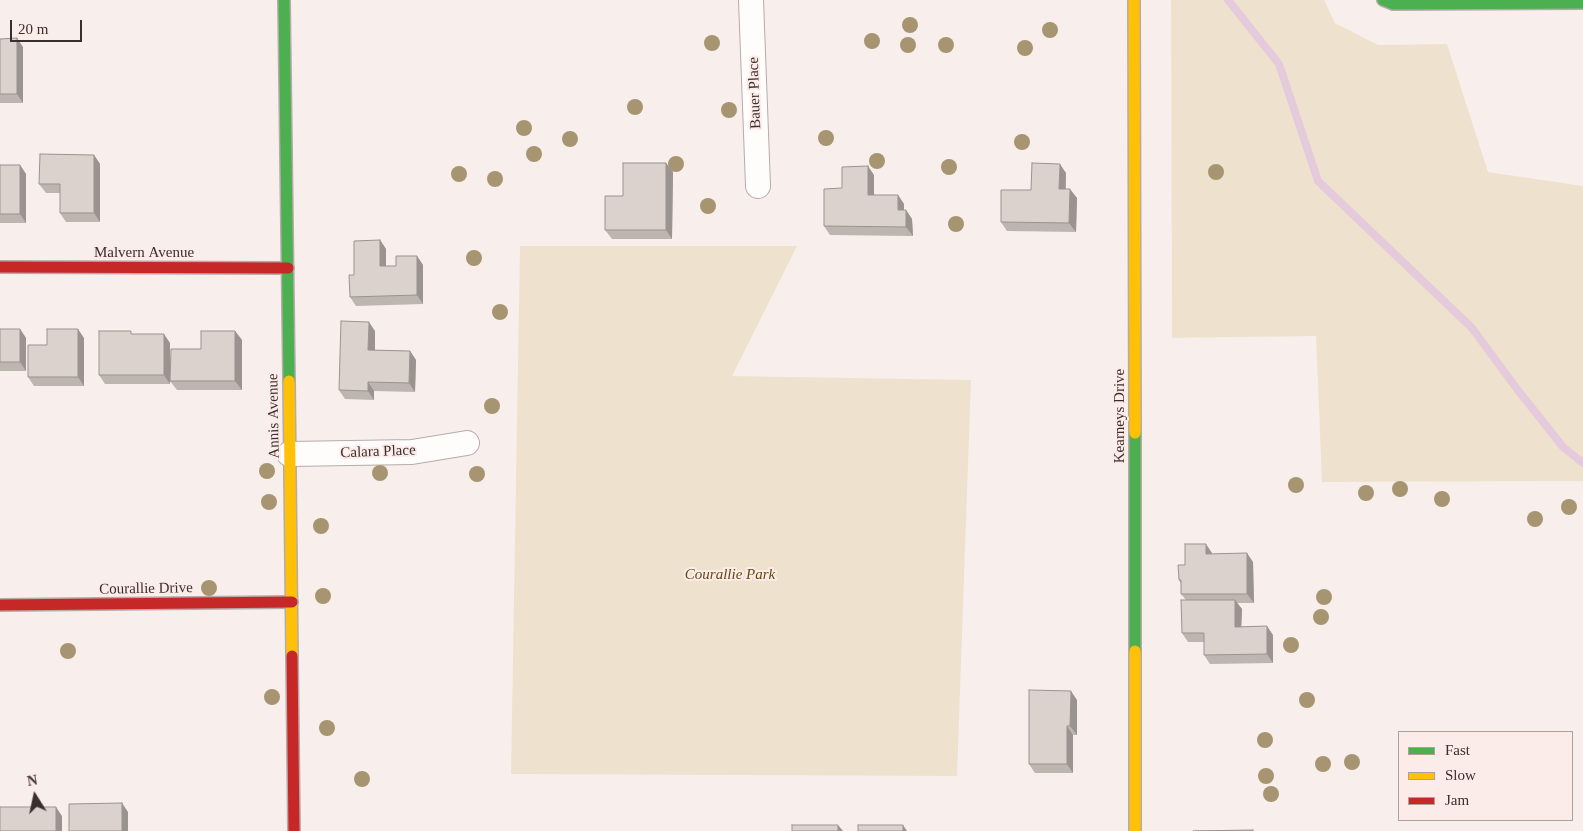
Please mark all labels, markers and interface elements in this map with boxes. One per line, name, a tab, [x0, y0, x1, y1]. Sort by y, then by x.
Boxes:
scale bar	[12, 10, 85, 42]
text: 20 m	[18, 21, 48, 37]
street label: Bauer Place	[745, 57, 765, 129]
street label: Malvern Avenue	[94, 244, 194, 262]
street label: Kearneys Drive	[1111, 369, 1129, 463]
street label: Annis Avenue	[264, 373, 284, 459]
street label: Calara Place	[340, 442, 416, 462]
park label: Courallie Park	[685, 566, 775, 584]
street label: Courallie Drive	[99, 579, 193, 599]
legend	[1398, 731, 1573, 821]
text: Fast	[1445, 742, 1470, 758]
text: Slow	[1445, 767, 1476, 783]
north arrow	[10, 771, 60, 821]
text: N	[26, 772, 39, 789]
text: Jam	[1445, 792, 1469, 808]

